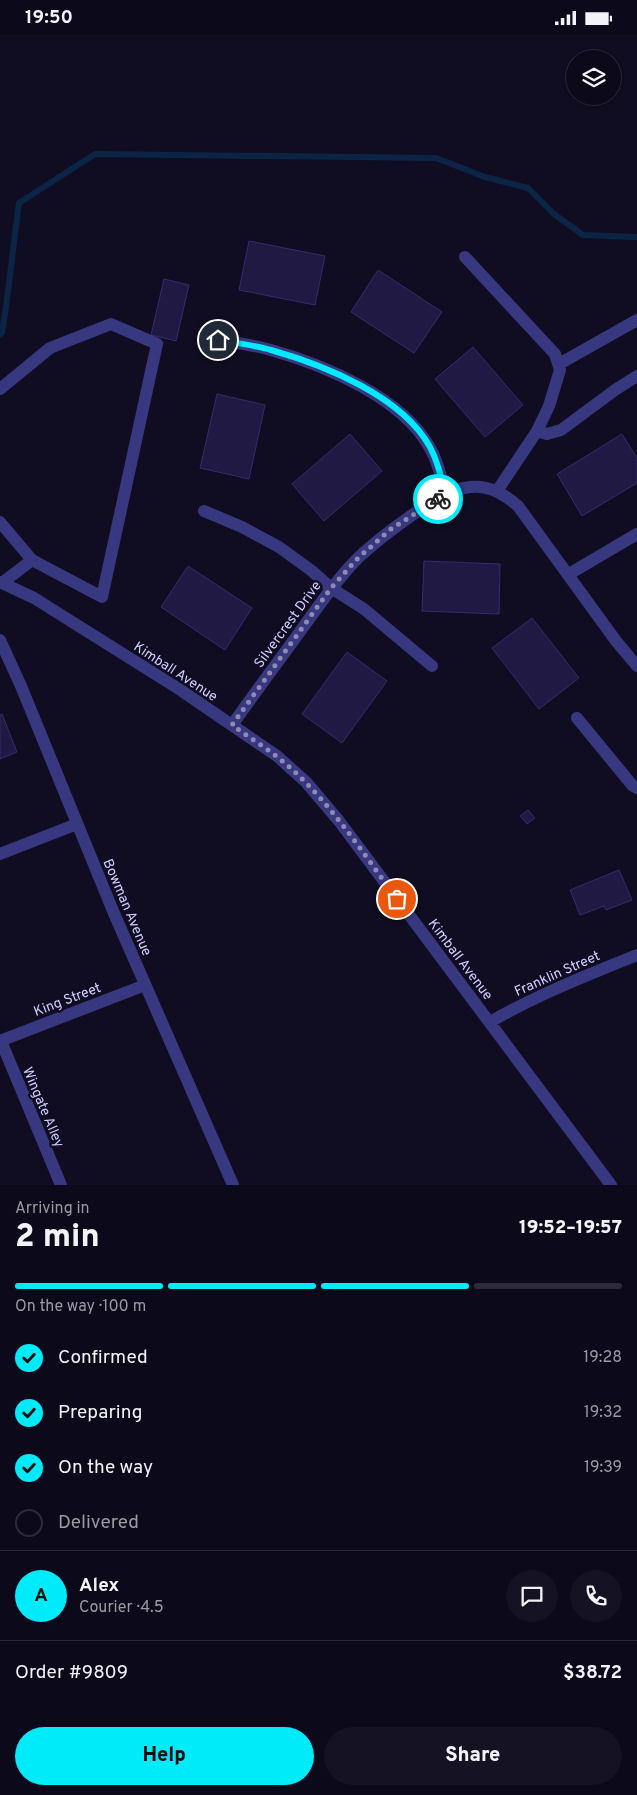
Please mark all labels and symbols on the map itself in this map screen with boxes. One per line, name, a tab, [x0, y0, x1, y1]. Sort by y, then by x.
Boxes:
pin	[197, 319, 239, 361]
courier	[413, 474, 463, 524]
street label: Silvercrest Drive	[251, 578, 325, 672]
street label: Kimball Avenue	[130, 639, 220, 706]
street label: Bowman Avenue	[98, 856, 155, 959]
pin	[376, 878, 418, 920]
street label: Kimball Avenue	[424, 916, 496, 1004]
street label: Franklin Street	[512, 948, 603, 1001]
street label: King Street	[32, 980, 104, 1021]
street label: Wingate Alley	[18, 1065, 67, 1150]

